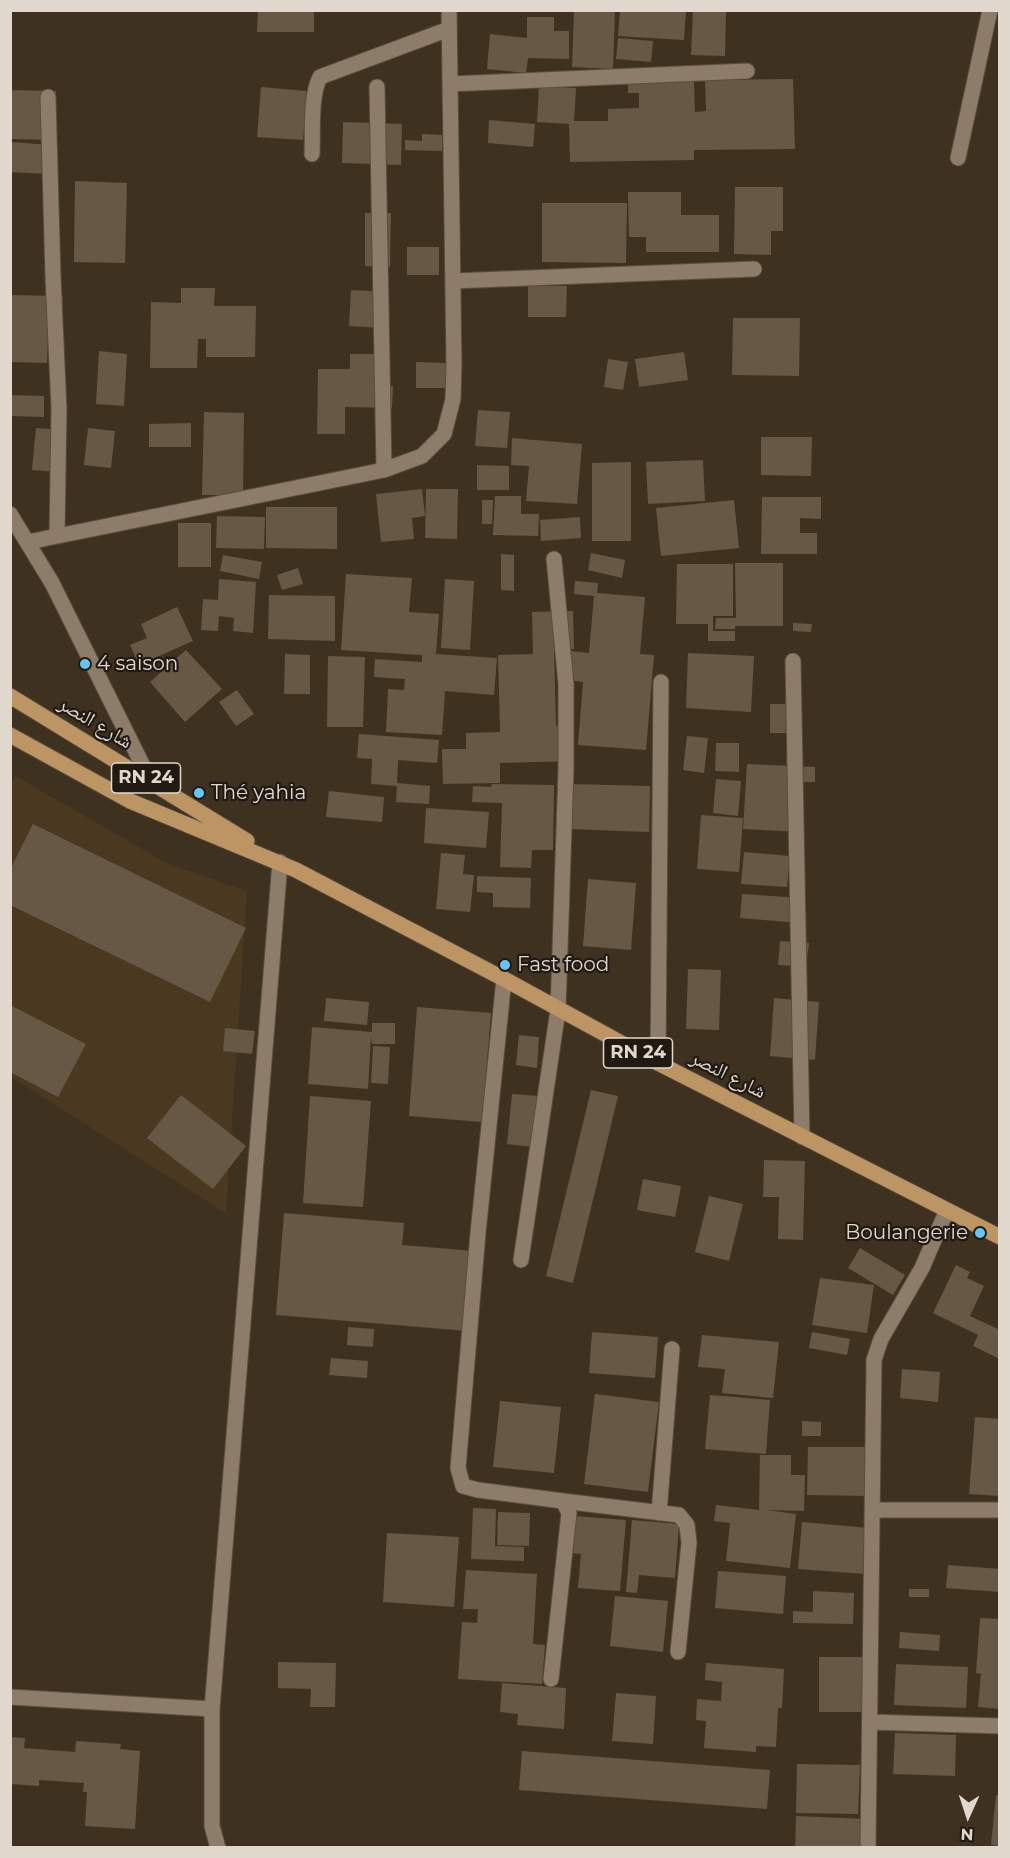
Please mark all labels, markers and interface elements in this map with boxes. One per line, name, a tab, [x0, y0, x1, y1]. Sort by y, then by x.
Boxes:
place label: 4 saison	[97, 652, 178, 676]
marker: 4 saison	[78, 657, 92, 671]
street label: شارع النصر	[54, 692, 136, 754]
road number: RN 24	[112, 763, 180, 793]
place label: Thé yahia	[211, 781, 306, 805]
marker: Thé yahia	[192, 786, 206, 800]
place label: Fast food	[517, 953, 609, 977]
marker: Fast food	[498, 958, 512, 972]
road number: RN 24	[604, 1038, 672, 1068]
street label: شارع النصر	[686, 1046, 770, 1104]
place label: Boulangerie	[845, 1221, 968, 1245]
marker: Boulangerie	[973, 1226, 987, 1240]
north arrow	[938, 1786, 998, 1846]
text: N	[960, 1825, 974, 1844]

